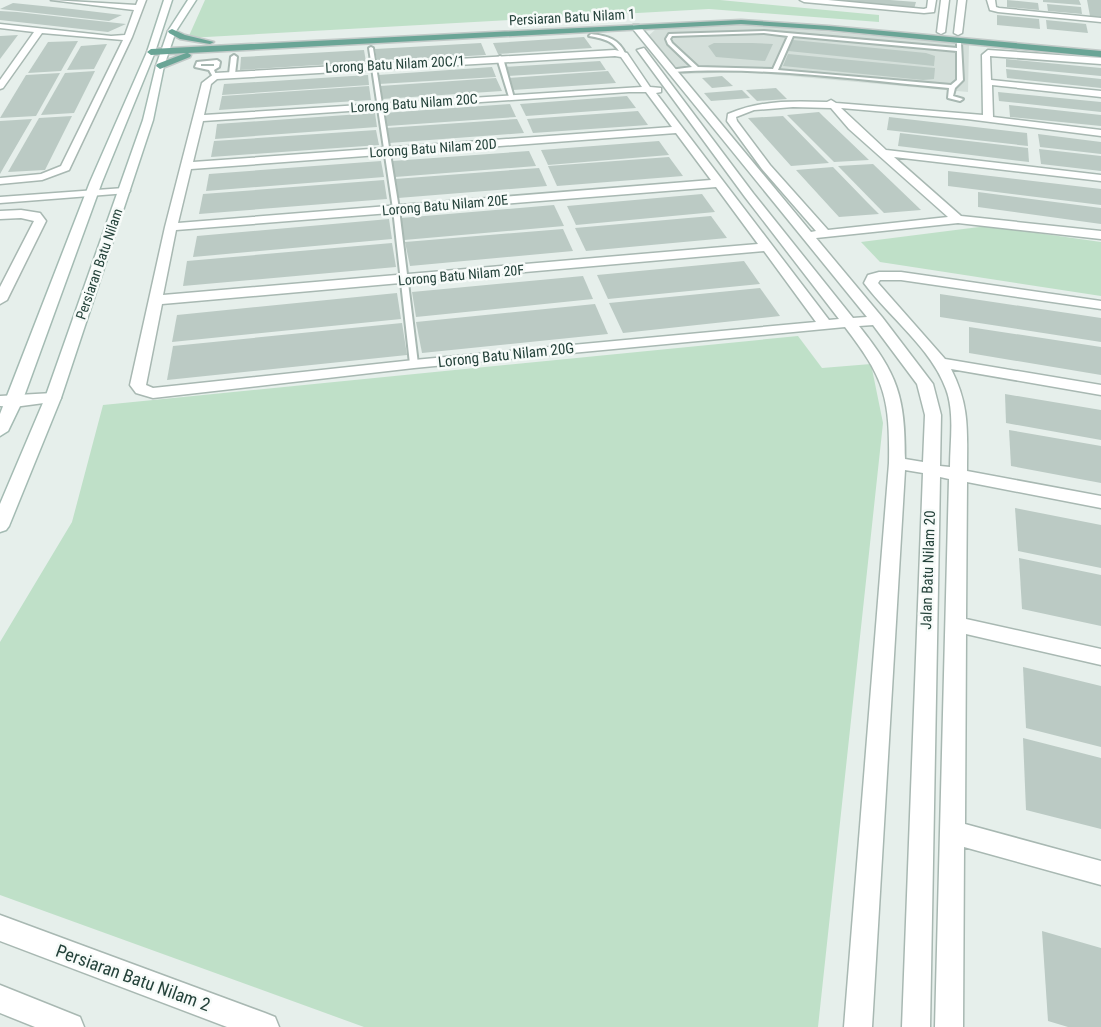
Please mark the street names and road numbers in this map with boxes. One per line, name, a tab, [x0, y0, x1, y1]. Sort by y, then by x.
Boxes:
street label: Persiaran Batu Nilam 1	[508, 6, 636, 28]
street label: Lorong Batu Nilam 20C/1	[325, 52, 465, 76]
street label: Lorong Batu Nilam 20C	[350, 91, 478, 115]
street label: Lorong Batu Nilam 20D	[369, 136, 497, 160]
street label: Lorong Batu Nilam 20E	[381, 192, 509, 218]
street label: Persiaran Batu Nilam	[72, 206, 126, 322]
street label: Lorong Batu Nilam 20F	[397, 262, 525, 288]
street label: Lorong Batu Nilam 20G	[437, 339, 575, 371]
street label: Jalan Batu Nilam 20	[917, 510, 939, 630]
street label: Persiaran Batu Nilam 2	[53, 940, 213, 1015]

